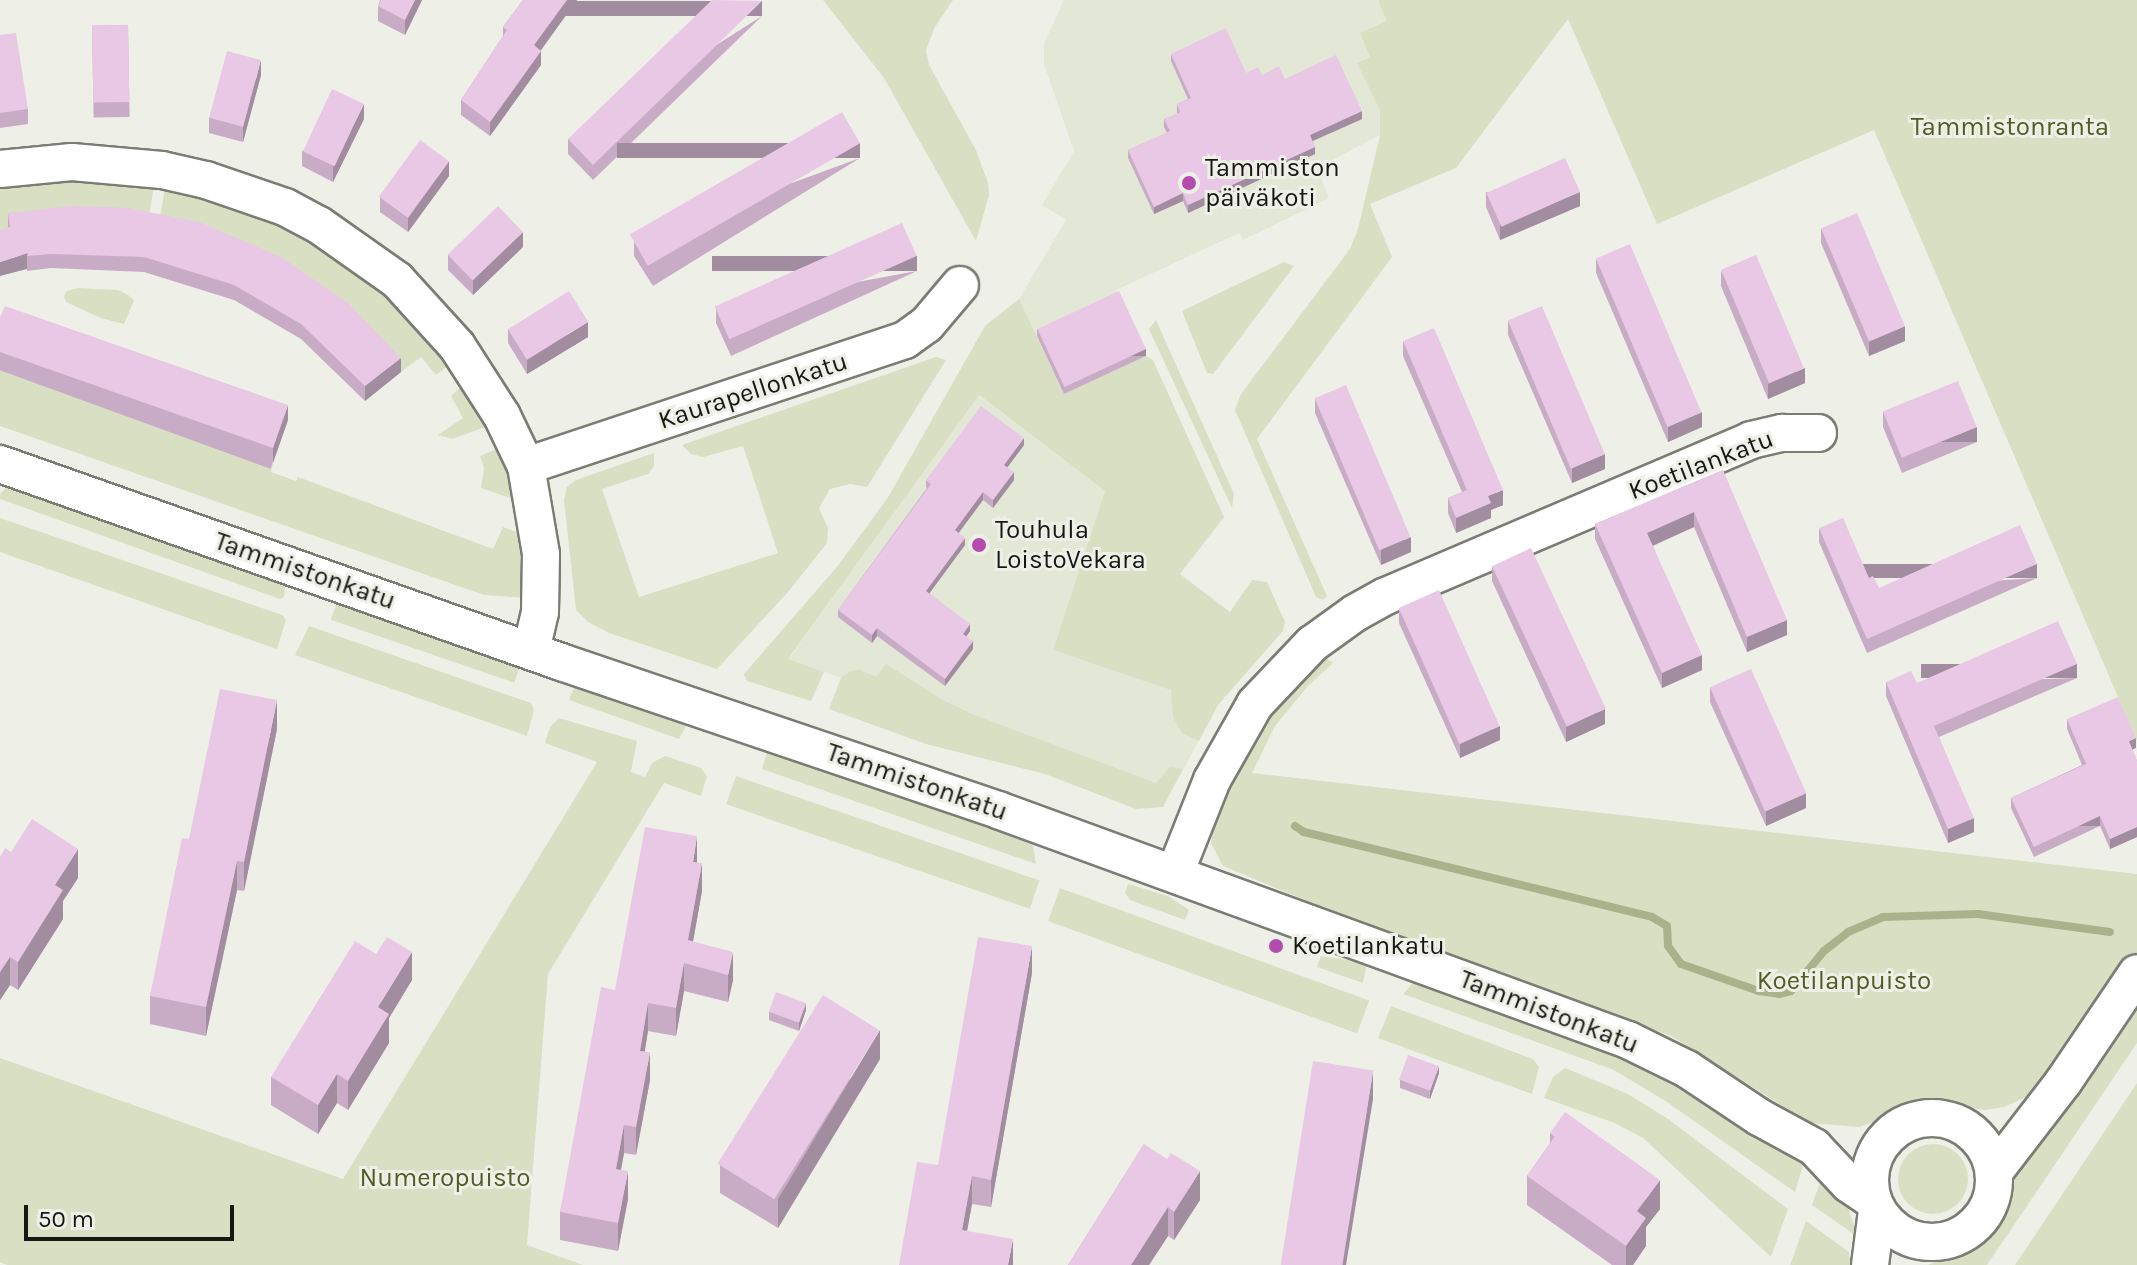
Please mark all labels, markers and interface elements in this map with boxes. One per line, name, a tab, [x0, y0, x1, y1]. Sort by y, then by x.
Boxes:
park label: Tammistonranta	[1911, 111, 2109, 143]
place label: Tammiston päiväkoti	[1205, 152, 1340, 214]
marker: Tammiston päiväkoti	[1180, 174, 1198, 192]
street label: Kaurapellonkatu	[654, 346, 852, 436]
street label: Koetilankatu	[1624, 423, 1778, 507]
place label: Touhula LoistoVekara	[995, 514, 1146, 576]
street label: Tammistonkatu	[210, 525, 400, 617]
marker: Touhula LoistoVekara	[970, 536, 988, 554]
street label: Tammistonkatu	[822, 736, 1012, 828]
place label: Koetilankatu	[1292, 930, 1445, 962]
marker: Koetilankatu	[1267, 937, 1285, 955]
street label: Tammistonkatu	[1455, 964, 1643, 1060]
park label: Koetilanpuisto	[1757, 965, 1931, 997]
park label: Numeropuisto	[359, 1162, 531, 1194]
scale bar	[28, 1189, 238, 1239]
text: 50 m	[38, 1205, 94, 1233]

